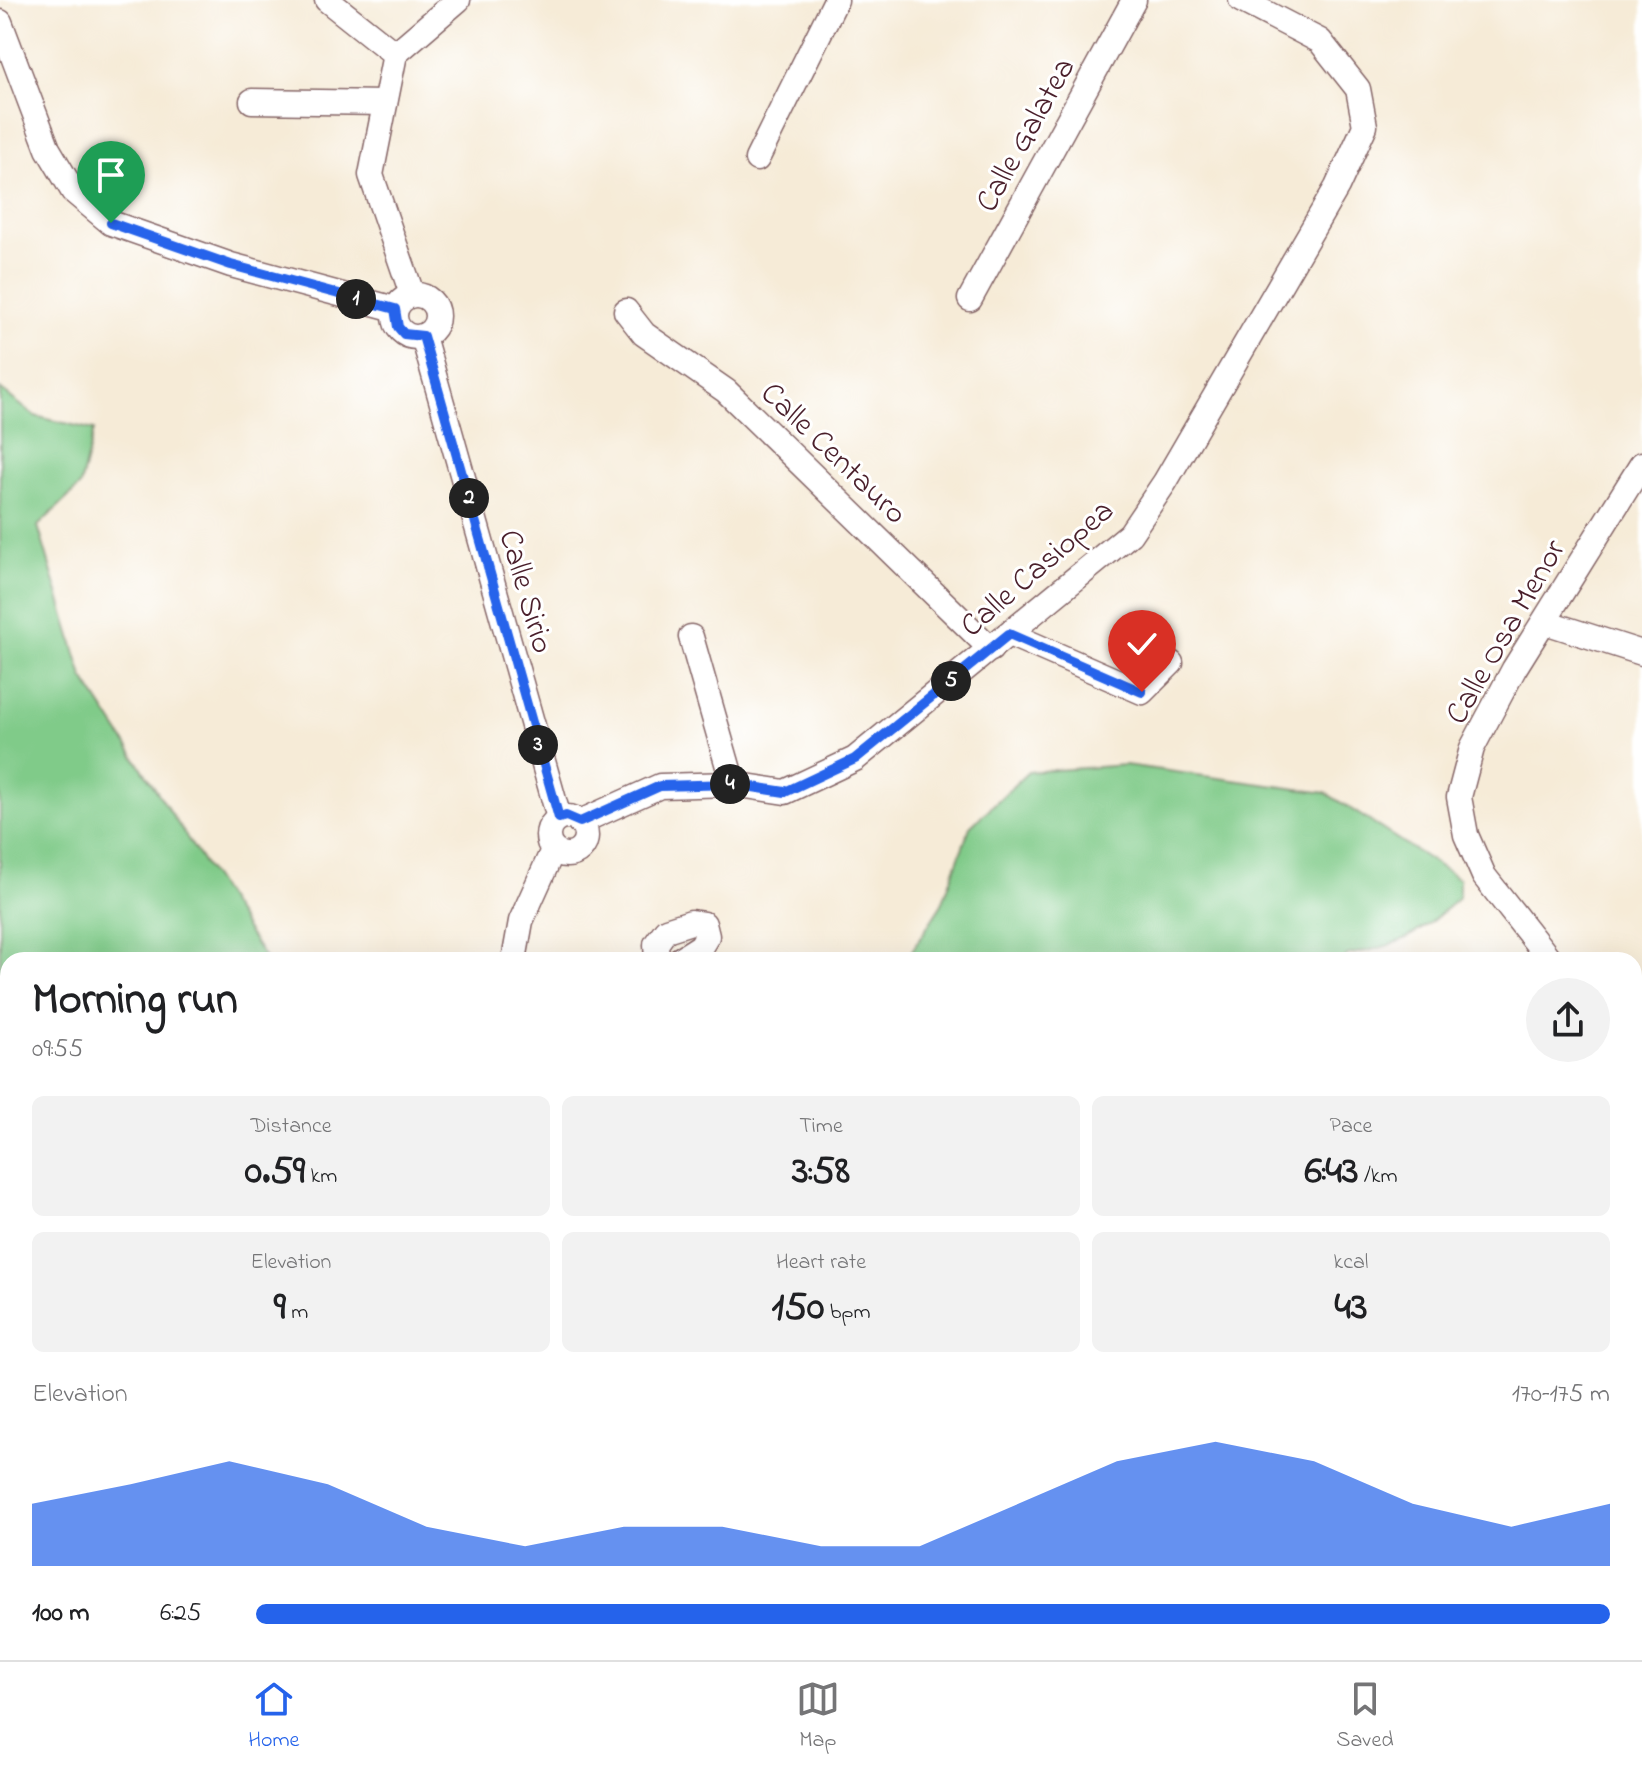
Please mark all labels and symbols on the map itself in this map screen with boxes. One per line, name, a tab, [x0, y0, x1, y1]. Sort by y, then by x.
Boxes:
street label: Calle Galatea	[965, 50, 1089, 222]
pin	[77, 141, 145, 223]
pin: 1	[336, 279, 376, 319]
street label: Calle Centauro	[748, 372, 917, 537]
pin: 2	[449, 478, 489, 518]
street label: Calle Casiopea	[951, 489, 1126, 650]
street label: Calle Sirio	[485, 525, 565, 659]
street label: Calle Osa Menor	[1435, 531, 1579, 734]
pin	[1108, 610, 1176, 692]
pin: 5	[931, 661, 971, 701]
pin: 3	[518, 725, 558, 765]
pin: 4	[710, 764, 750, 804]

